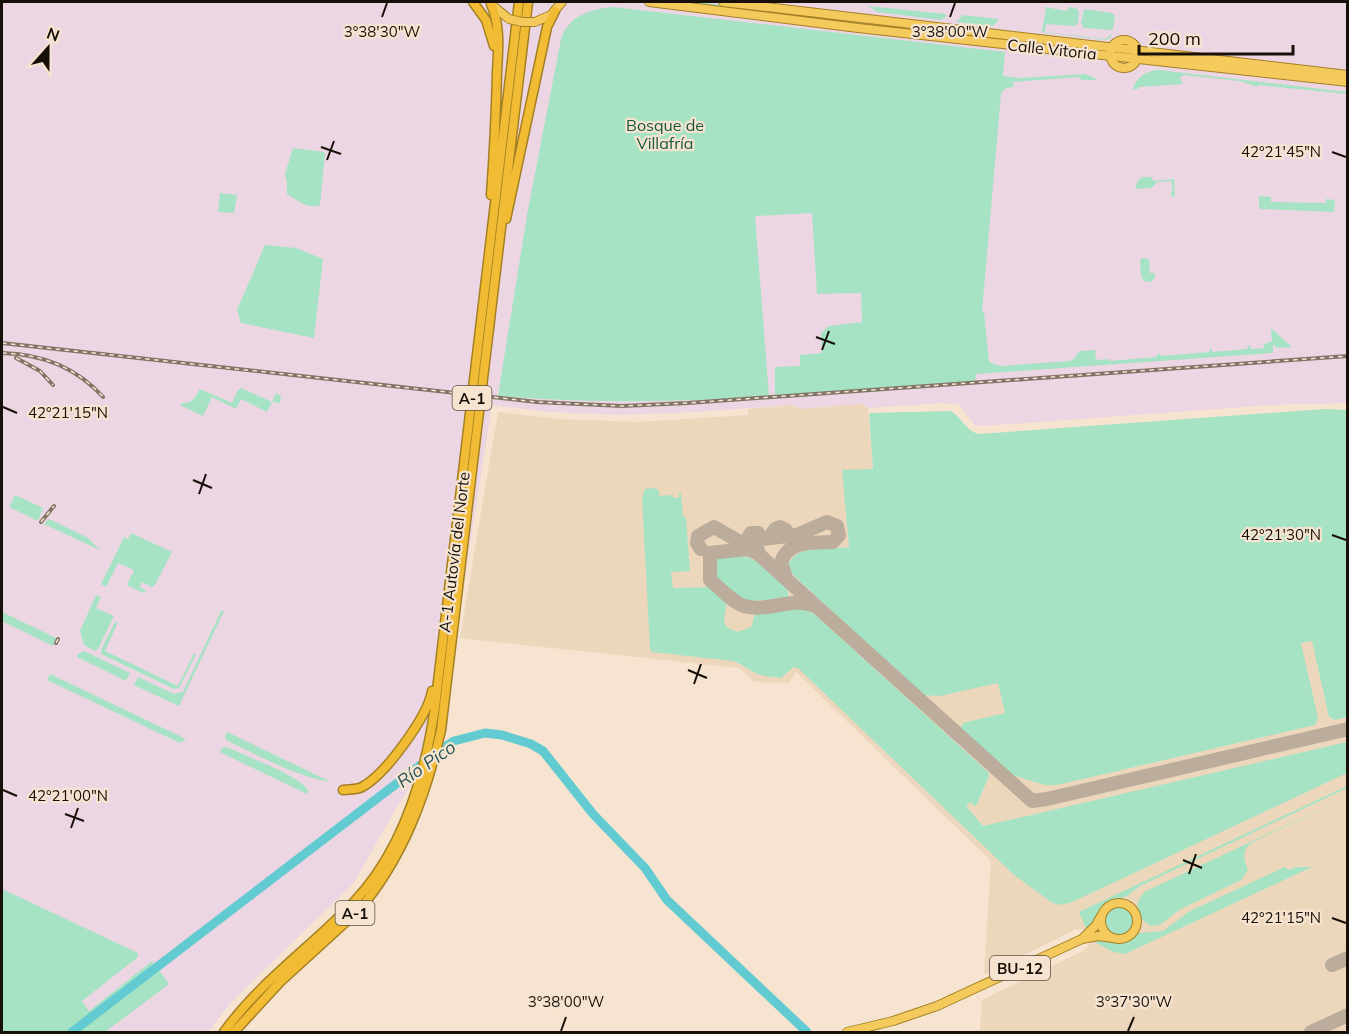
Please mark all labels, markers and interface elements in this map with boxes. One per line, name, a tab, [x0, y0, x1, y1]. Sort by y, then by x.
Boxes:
north arrow	[18, 18, 78, 78]
scale bar	[1139, 18, 1294, 56]
text: N	[44, 22, 63, 45]
text: 3°38'30"W	[344, 22, 421, 41]
text: 3°38'00"W	[912, 22, 989, 41]
text: 200 m	[1148, 27, 1201, 50]
street label: Calle Vitoria	[1006, 34, 1098, 64]
park label: Bosque de Villafría	[626, 115, 704, 153]
text: 42°21'45"N	[1241, 142, 1321, 161]
road number: A-1	[452, 386, 492, 410]
text: 42°21'15"N	[28, 403, 108, 422]
street label: A-1 Autovía del Norte	[434, 471, 474, 633]
text: 42°21'30"N	[1241, 525, 1321, 544]
water label: Río Pico	[392, 735, 460, 793]
text: 42°21'00"N	[28, 786, 108, 805]
road number: A-1	[336, 901, 374, 925]
text: 42°21'15"N	[1241, 908, 1321, 927]
road number: BU-12	[990, 956, 1050, 980]
text: 3°38'00"W	[528, 992, 605, 1011]
text: 3°37'30"W	[1096, 992, 1173, 1011]

